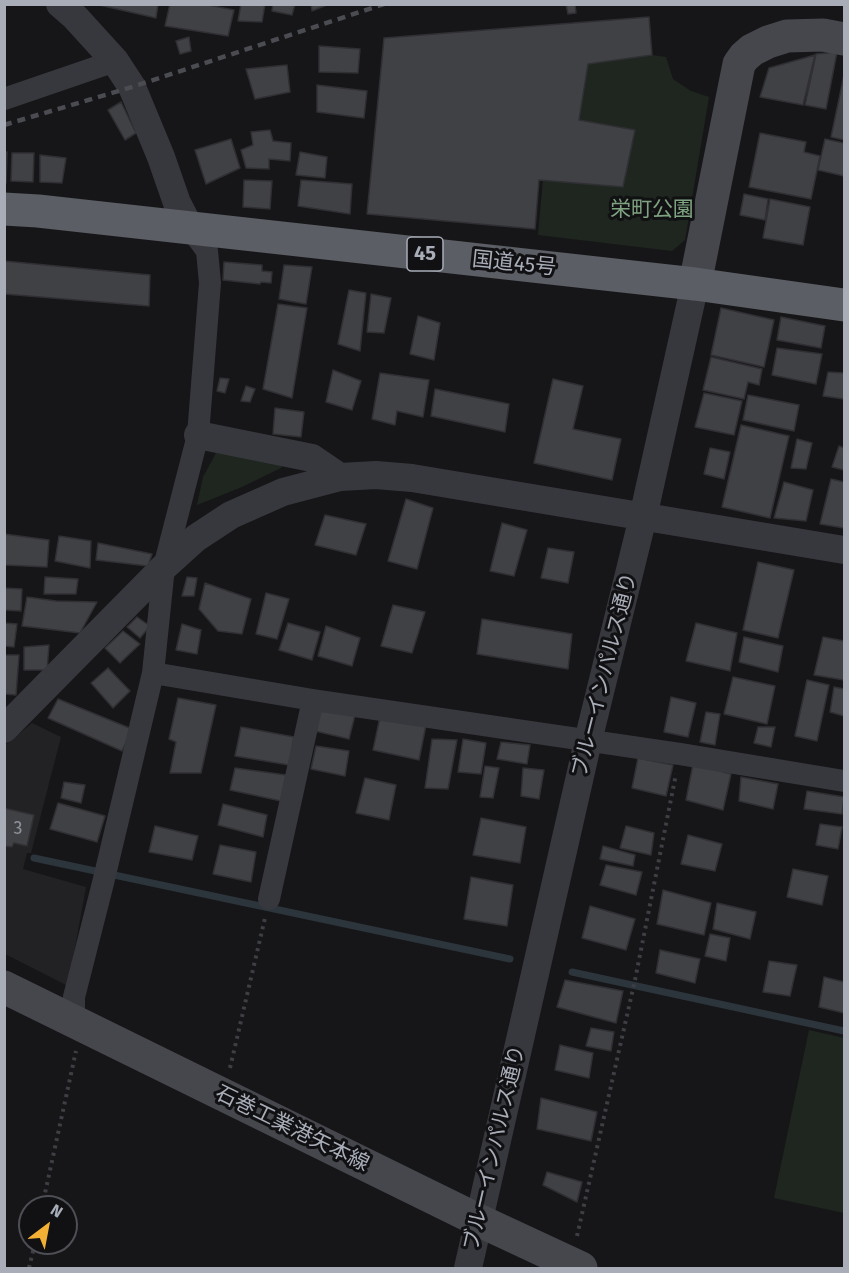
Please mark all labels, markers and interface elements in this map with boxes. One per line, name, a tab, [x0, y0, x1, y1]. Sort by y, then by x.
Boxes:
park label: 栄町公園	[610, 197, 694, 223]
road number: 45	[407, 237, 443, 271]
street label: 国道45号	[471, 247, 557, 281]
street label: ブルーインパルス通り	[567, 570, 643, 780]
house number: 3	[14, 818, 22, 840]
street label: ブルーインパルス通り	[459, 1043, 531, 1253]
street label: 石巻工業港矢本線	[211, 1081, 373, 1177]
north arrow	[18, 1195, 78, 1255]
text: N	[47, 1200, 66, 1222]

